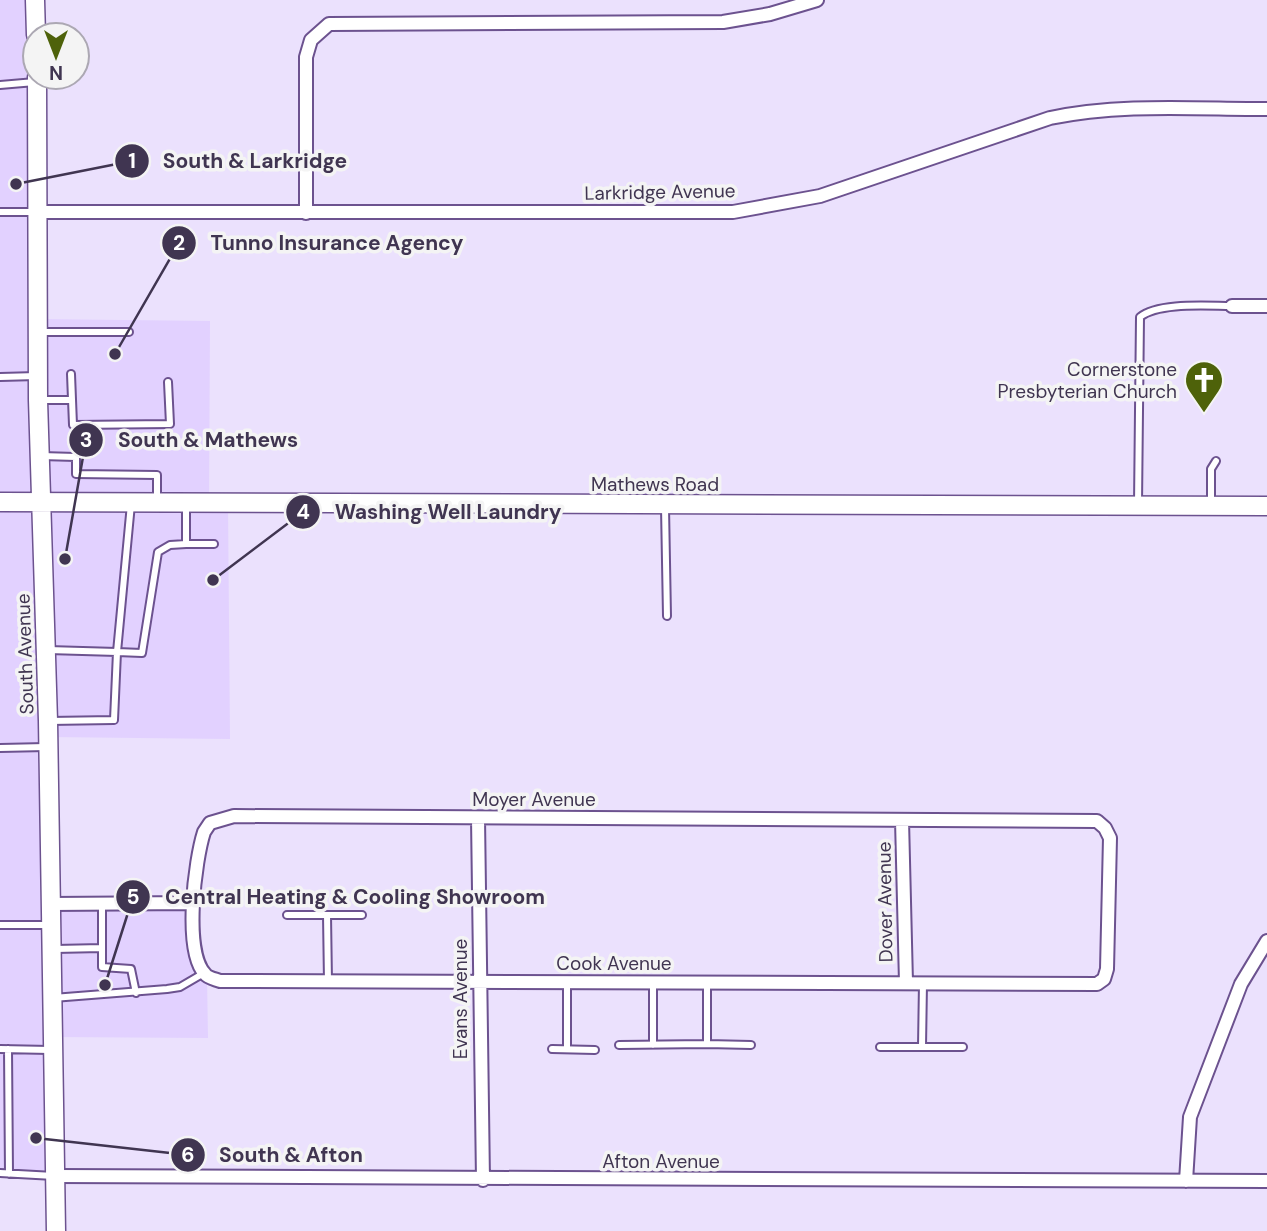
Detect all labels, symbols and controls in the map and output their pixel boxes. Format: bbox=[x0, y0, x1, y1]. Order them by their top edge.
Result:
north arrow bbox=[21, 21, 91, 91]
text: N bbox=[49, 60, 63, 85]
callout: South & Larkridge bbox=[114, 140, 362, 182]
text: 1 bbox=[128, 147, 136, 175]
text: South & Larkridge bbox=[163, 147, 347, 175]
street label: Larkridge Avenue bbox=[584, 178, 736, 206]
callout: Tunno Insurance Agency bbox=[161, 222, 478, 264]
text: 2 bbox=[173, 229, 185, 257]
text: Tunno Insurance Agency bbox=[210, 229, 464, 257]
place label: Cornerstone Presbyterian Church bbox=[998, 357, 1177, 404]
church icon: Cornerstone Presbyterian Church bbox=[1183, 359, 1225, 414]
callout: South & Mathews bbox=[68, 419, 312, 461]
text: 3 bbox=[80, 426, 92, 454]
text: South & Mathews bbox=[118, 426, 298, 454]
street label: Mathews Road bbox=[591, 472, 719, 497]
callout: Washing Well Laundry bbox=[286, 491, 575, 533]
text: 4 bbox=[296, 498, 310, 526]
text: Washing Well Laundry bbox=[335, 498, 562, 526]
street label: South Avenue bbox=[10, 593, 40, 715]
street label: Moyer Avenue bbox=[472, 787, 596, 812]
street label: Dover Avenue bbox=[871, 841, 899, 963]
callout: Central Heating & Cooling Showroom bbox=[116, 876, 559, 918]
text: 5 bbox=[126, 883, 140, 911]
text: Central Heating & Cooling Showroom bbox=[165, 883, 545, 911]
street label: Evans Avenue bbox=[448, 939, 473, 1059]
street label: Cook Avenue bbox=[556, 951, 672, 976]
callout: South & Afton bbox=[170, 1134, 377, 1176]
text: 6 bbox=[181, 1141, 195, 1169]
text: South & Afton bbox=[219, 1141, 363, 1169]
street label: Afton Avenue bbox=[602, 1149, 720, 1174]

